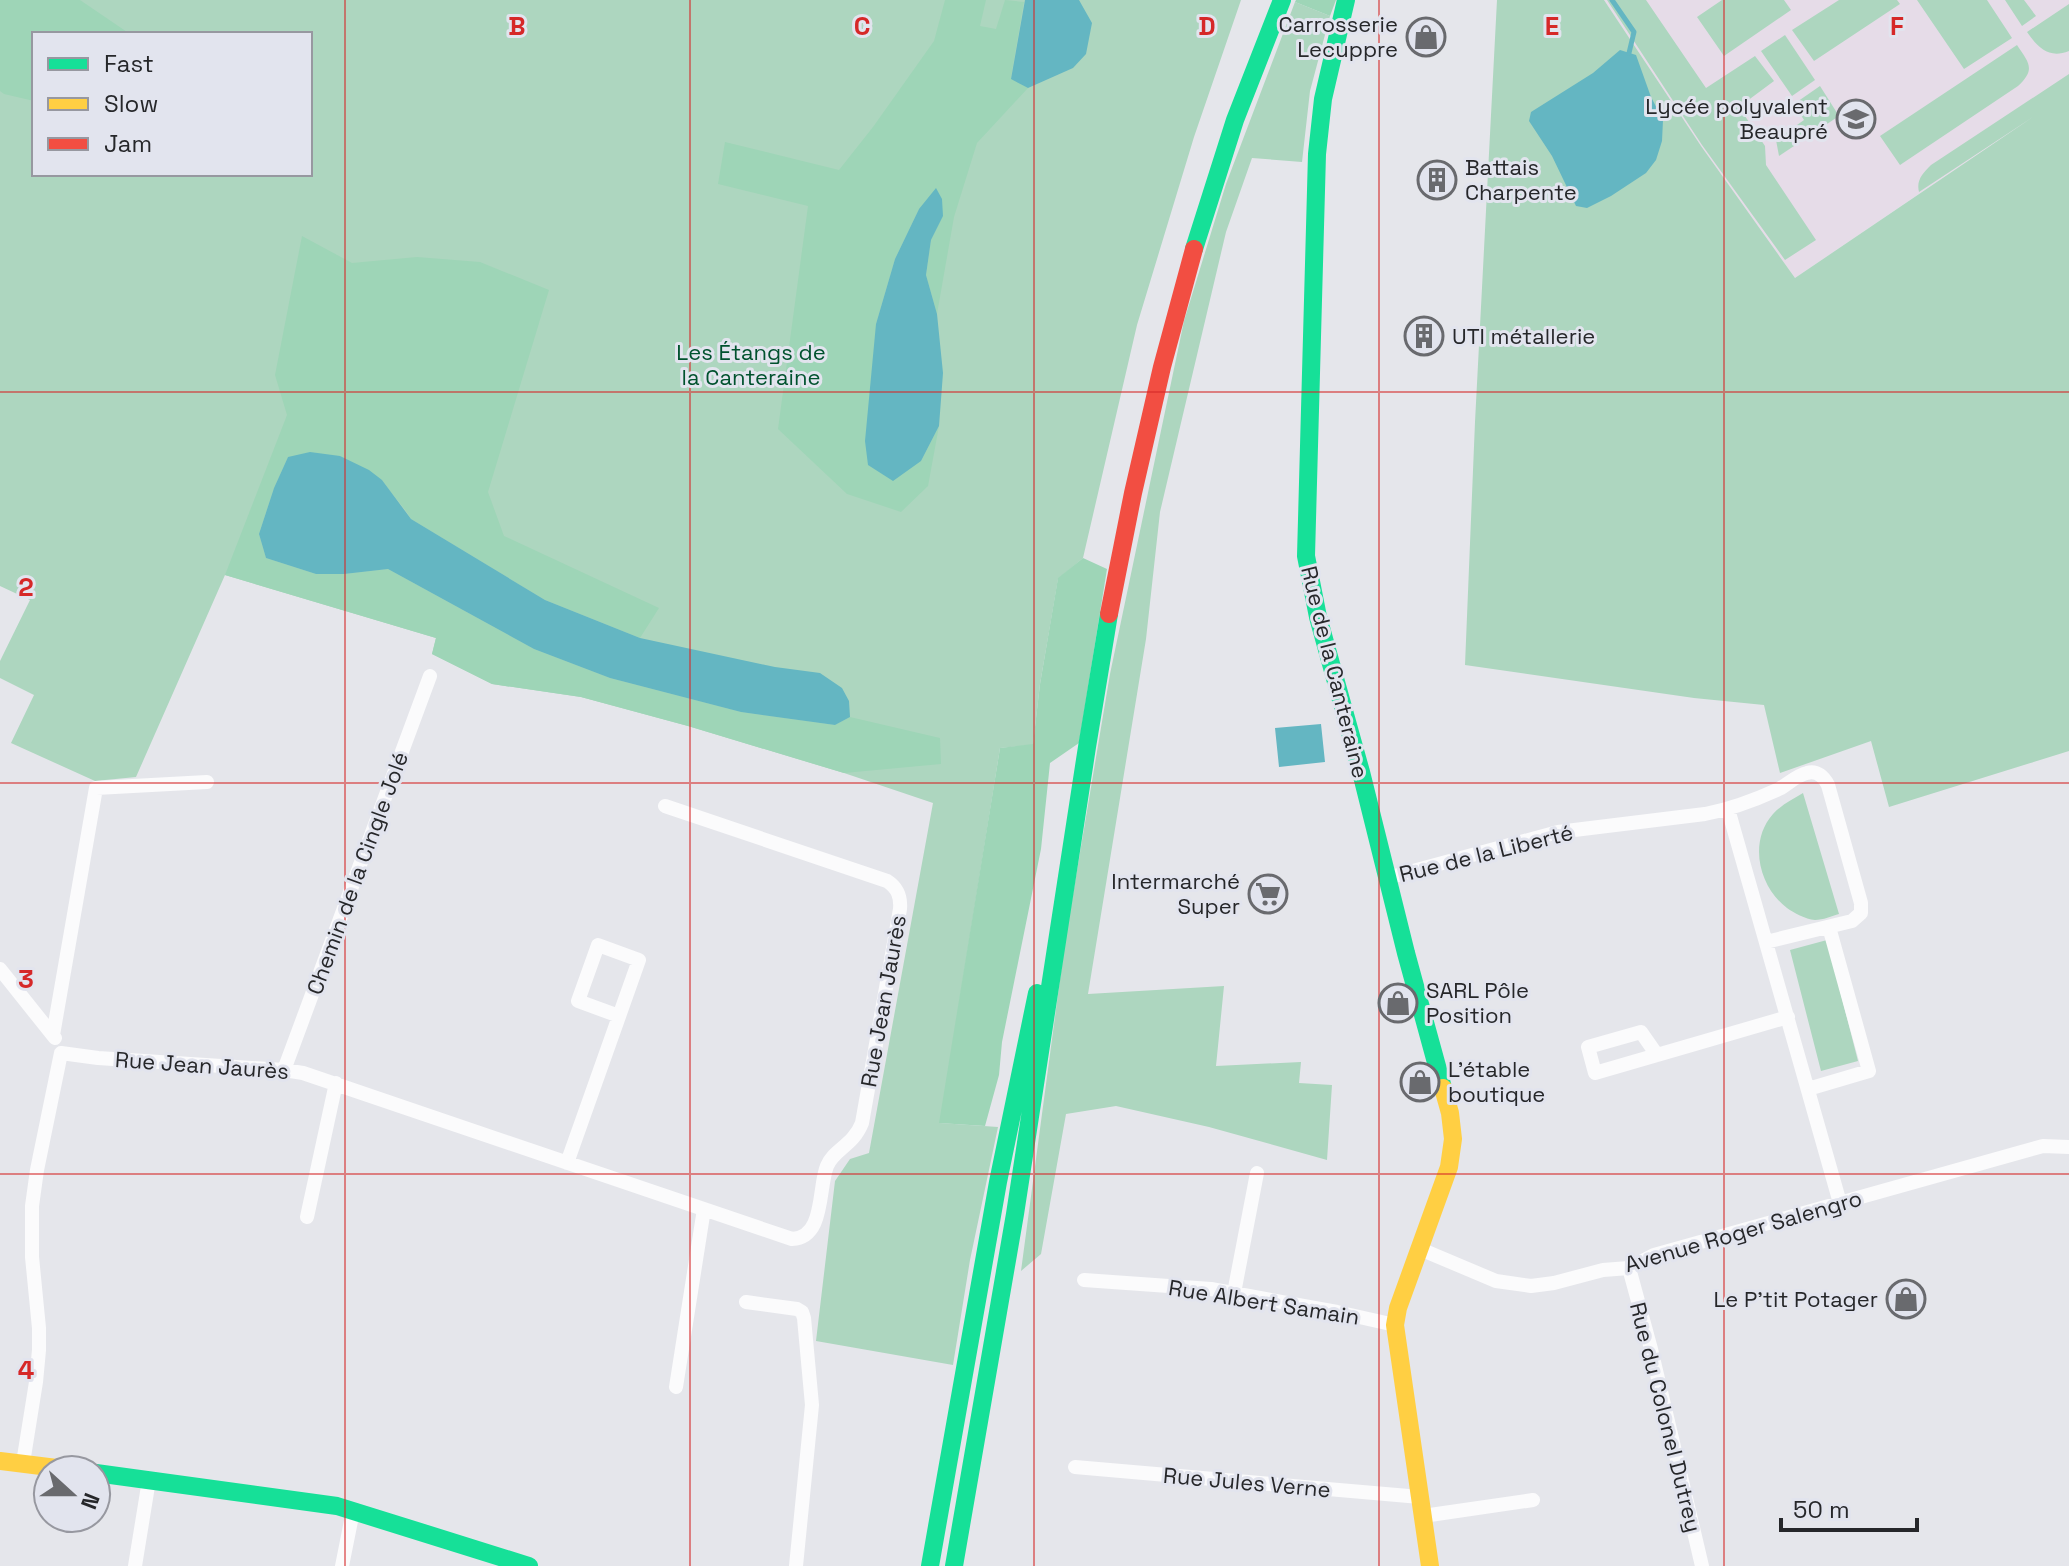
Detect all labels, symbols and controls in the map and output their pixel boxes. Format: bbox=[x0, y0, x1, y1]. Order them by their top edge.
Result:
text: B bbox=[508, 9, 526, 43]
text: C bbox=[854, 9, 870, 43]
text: D bbox=[1198, 9, 1216, 43]
text: E bbox=[1545, 9, 1559, 43]
text: F bbox=[1890, 9, 1904, 43]
place label: Carrosserie Lecuppre bbox=[1279, 10, 1398, 63]
shop icon: Carrosserie Lecuppre bbox=[1405, 16, 1447, 58]
legend bbox=[32, 32, 312, 176]
text: Fast bbox=[104, 48, 154, 79]
text: Slow bbox=[104, 88, 158, 119]
place label: Lycée polyvalent Beaupré bbox=[1645, 92, 1828, 145]
school or university icon: Lycée polyvalent Beaupré bbox=[1835, 98, 1877, 140]
text: Jam bbox=[104, 128, 152, 159]
place label: Battais Charpente bbox=[1465, 153, 1577, 206]
building icon: Battais Charpente bbox=[1416, 159, 1458, 201]
building icon: UTI métallerie bbox=[1403, 315, 1445, 357]
place label: UTI métallerie bbox=[1452, 322, 1595, 350]
park label: Les Étangs de la Canteraine bbox=[676, 338, 826, 391]
street label: Rue de la Canteraine bbox=[1295, 563, 1375, 781]
text: 2 bbox=[18, 570, 34, 604]
street label: Chemin de la Cingle Jolé bbox=[300, 748, 414, 998]
street label: Rue de la Liberté bbox=[1396, 818, 1576, 888]
place label: Intermarché Super bbox=[1111, 867, 1240, 920]
supermarket icon: Intermarché Super bbox=[1247, 873, 1289, 915]
street label: Rue Jean Jaurès bbox=[854, 913, 912, 1089]
text: 3 bbox=[18, 962, 34, 996]
place label: SARL Pôle Position bbox=[1426, 976, 1529, 1029]
shop icon: SARL Pôle Position bbox=[1377, 982, 1419, 1024]
street label: Rue Jean Jaurès bbox=[114, 1045, 290, 1085]
place label: L'étable boutique bbox=[1448, 1055, 1545, 1108]
shop icon: L'étable boutique bbox=[1399, 1061, 1441, 1103]
street label: Avenue Roger Salengro bbox=[1621, 1184, 1865, 1278]
street label: Rue Albert Samain bbox=[1167, 1273, 1361, 1331]
shop icon: Le P’tit Potager bbox=[1885, 1278, 1927, 1320]
place label: Le P’tit Potager bbox=[1713, 1285, 1878, 1313]
street label: Rue du Colonel Dutrey bbox=[1624, 1299, 1708, 1535]
text: 4 bbox=[18, 1353, 34, 1387]
north arrow bbox=[32, 1454, 112, 1534]
street label: Rue Jules Verne bbox=[1162, 1461, 1332, 1503]
scale bar bbox=[1781, 1482, 1917, 1532]
text: N bbox=[75, 1489, 106, 1513]
text: 50 m bbox=[1793, 1494, 1850, 1525]

